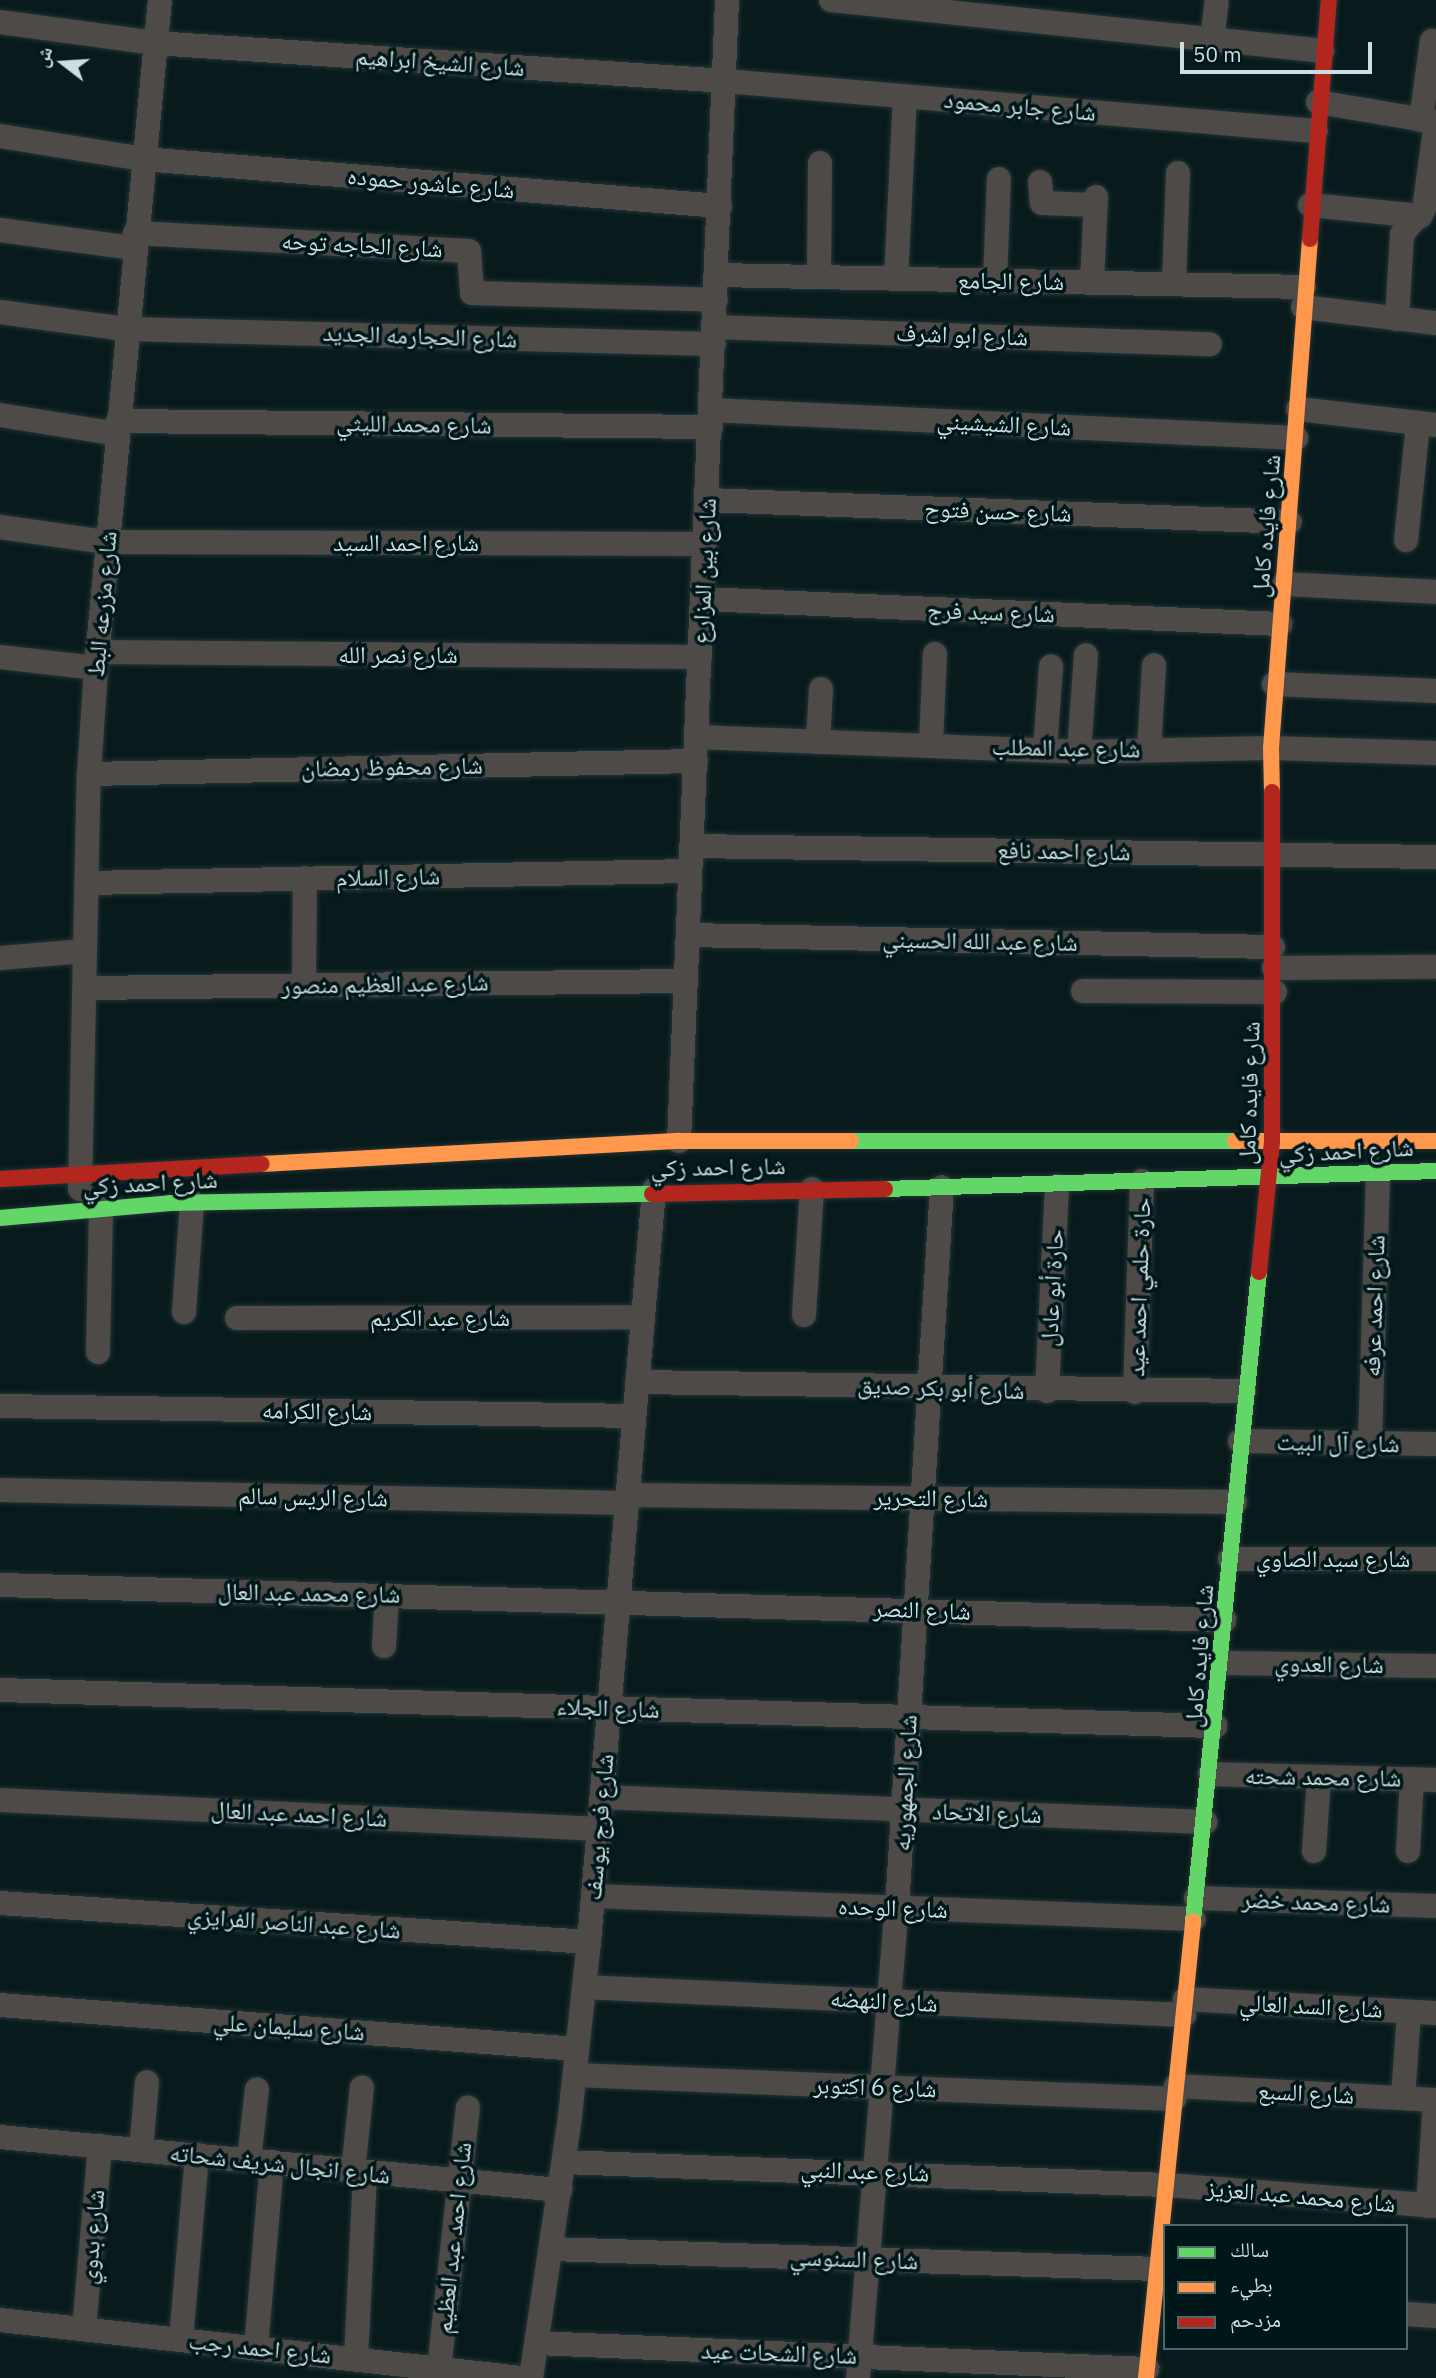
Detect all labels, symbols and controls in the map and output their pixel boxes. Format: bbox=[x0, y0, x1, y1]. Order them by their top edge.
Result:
north arrow bbox=[28, 28, 98, 98]
scale bar bbox=[1184, 28, 1376, 72]
text: 50 m bbox=[1193, 40, 1242, 68]
street label: شارع الشيخ ابراهيم bbox=[354, 42, 526, 82]
text: ش bbox=[28, 44, 57, 70]
street label: شارع جابر محمود bbox=[943, 85, 1097, 127]
street label: شارع عاشور حموده bbox=[346, 161, 516, 205]
street label: شارع الحاجه توحه bbox=[281, 226, 443, 264]
street label: شارع الجامع bbox=[957, 266, 1065, 296]
street label: شارع الحجارمه الجديد bbox=[322, 318, 518, 354]
street label: شارع ابو اشرف bbox=[896, 318, 1028, 352]
street label: شارع الشيشيني bbox=[936, 406, 1072, 442]
street label: شارع محمد الليثي bbox=[336, 408, 492, 440]
street label: شارع فايده كامل bbox=[1245, 453, 1287, 599]
street label: شارع حسن فتوح bbox=[924, 494, 1072, 528]
street label: شارع بين المزارع bbox=[686, 497, 722, 645]
street label: شارع احمد السيد bbox=[333, 529, 479, 557]
street label: شارع مزرعه البط bbox=[81, 530, 123, 678]
street label: شارع سيد فرج bbox=[927, 595, 1055, 629]
street label: شارع نصر الله bbox=[338, 641, 458, 669]
street label: شارع عبد المطلب bbox=[991, 732, 1141, 764]
street label: شارع محفوظ رمضان bbox=[301, 751, 483, 783]
street label: شارع احمد نافع bbox=[997, 835, 1131, 867]
street label: شارع السلام bbox=[336, 862, 440, 892]
street label: شارع عبد الله الحسيني bbox=[882, 925, 1078, 957]
street label: شارع عبد العظيم منصور bbox=[281, 968, 489, 1000]
street label: شارع فايده كامل bbox=[1232, 1021, 1266, 1165]
street label: شارع احمد زكي bbox=[1278, 1133, 1414, 1169]
street label: شارع احمد زكي bbox=[650, 1151, 786, 1183]
street label: شارع احمد زكي bbox=[82, 1165, 218, 1201]
street label: حارة حلمي احمد عيد bbox=[1121, 1197, 1157, 1377]
street label: حارة أبو عادل bbox=[1035, 1228, 1069, 1348]
street label: شارع احمد عرفه bbox=[1357, 1235, 1391, 1377]
street label: شارع عبد الكريم bbox=[370, 1304, 510, 1332]
street label: شارع أبو بكر صديق bbox=[857, 1371, 1025, 1405]
street label: شارع الكرامه bbox=[262, 1396, 372, 1426]
street label: شارع آل البيت bbox=[1276, 1428, 1400, 1458]
street label: شارع الريس سالم bbox=[238, 1481, 388, 1513]
street label: شارع التحرير bbox=[874, 1483, 988, 1513]
street label: شارع سيد الصاوي bbox=[1256, 1545, 1410, 1573]
street label: شارع محمد عبد العال bbox=[218, 1577, 400, 1609]
street label: شارع فايده كامل bbox=[1178, 1583, 1220, 1729]
street label: شارع النصر bbox=[873, 1594, 971, 1626]
street label: شارع العدوي bbox=[1274, 1649, 1384, 1679]
street label: شارع الجلاء bbox=[556, 1692, 660, 1724]
street label: شارع الجمهوريه bbox=[887, 1714, 923, 1852]
street label: شارع فرج يوسف bbox=[578, 1753, 620, 1901]
street label: شارع محمد شحته bbox=[1245, 1761, 1401, 1793]
street label: شارع احمد عبد العال bbox=[210, 1795, 388, 1833]
street label: شارع الاتحاد bbox=[932, 1797, 1042, 1829]
street label: شارع محمد خضر bbox=[1241, 1885, 1391, 1919]
street label: شارع الوحده bbox=[838, 1892, 948, 1924]
street label: شارع عبد الناصر الفرايزي bbox=[186, 1901, 402, 1945]
street label: شارع النهضه bbox=[829, 1984, 939, 2018]
street label: شارع السد العالي bbox=[1239, 1988, 1383, 2024]
street label: شارع سليمان علي bbox=[212, 2007, 366, 2047]
street label: شارع 6 اكتوبر bbox=[813, 2070, 937, 2104]
street label: شارع السبع bbox=[1257, 2076, 1355, 2110]
street label: شارع انجال شريف شحاته bbox=[168, 2138, 392, 2190]
street label: شارع احمد عبد العظيم bbox=[429, 2141, 477, 2335]
street label: شارع عبد النبي bbox=[800, 2154, 930, 2188]
street label: شارع محمد عبد العزيز bbox=[1205, 2173, 1397, 2219]
street label: شارع بدوي bbox=[74, 2188, 110, 2286]
legend bbox=[1163, 2224, 1408, 2350]
text: سالك bbox=[1230, 2235, 1269, 2263]
street label: شارع السنوسي bbox=[789, 2242, 919, 2276]
text: بطيء bbox=[1230, 2270, 1273, 2298]
text: مزدحم bbox=[1230, 2305, 1281, 2333]
street label: شارع احمد رجب bbox=[187, 2326, 333, 2370]
street label: شارع الشحات عيد bbox=[700, 2336, 858, 2370]

